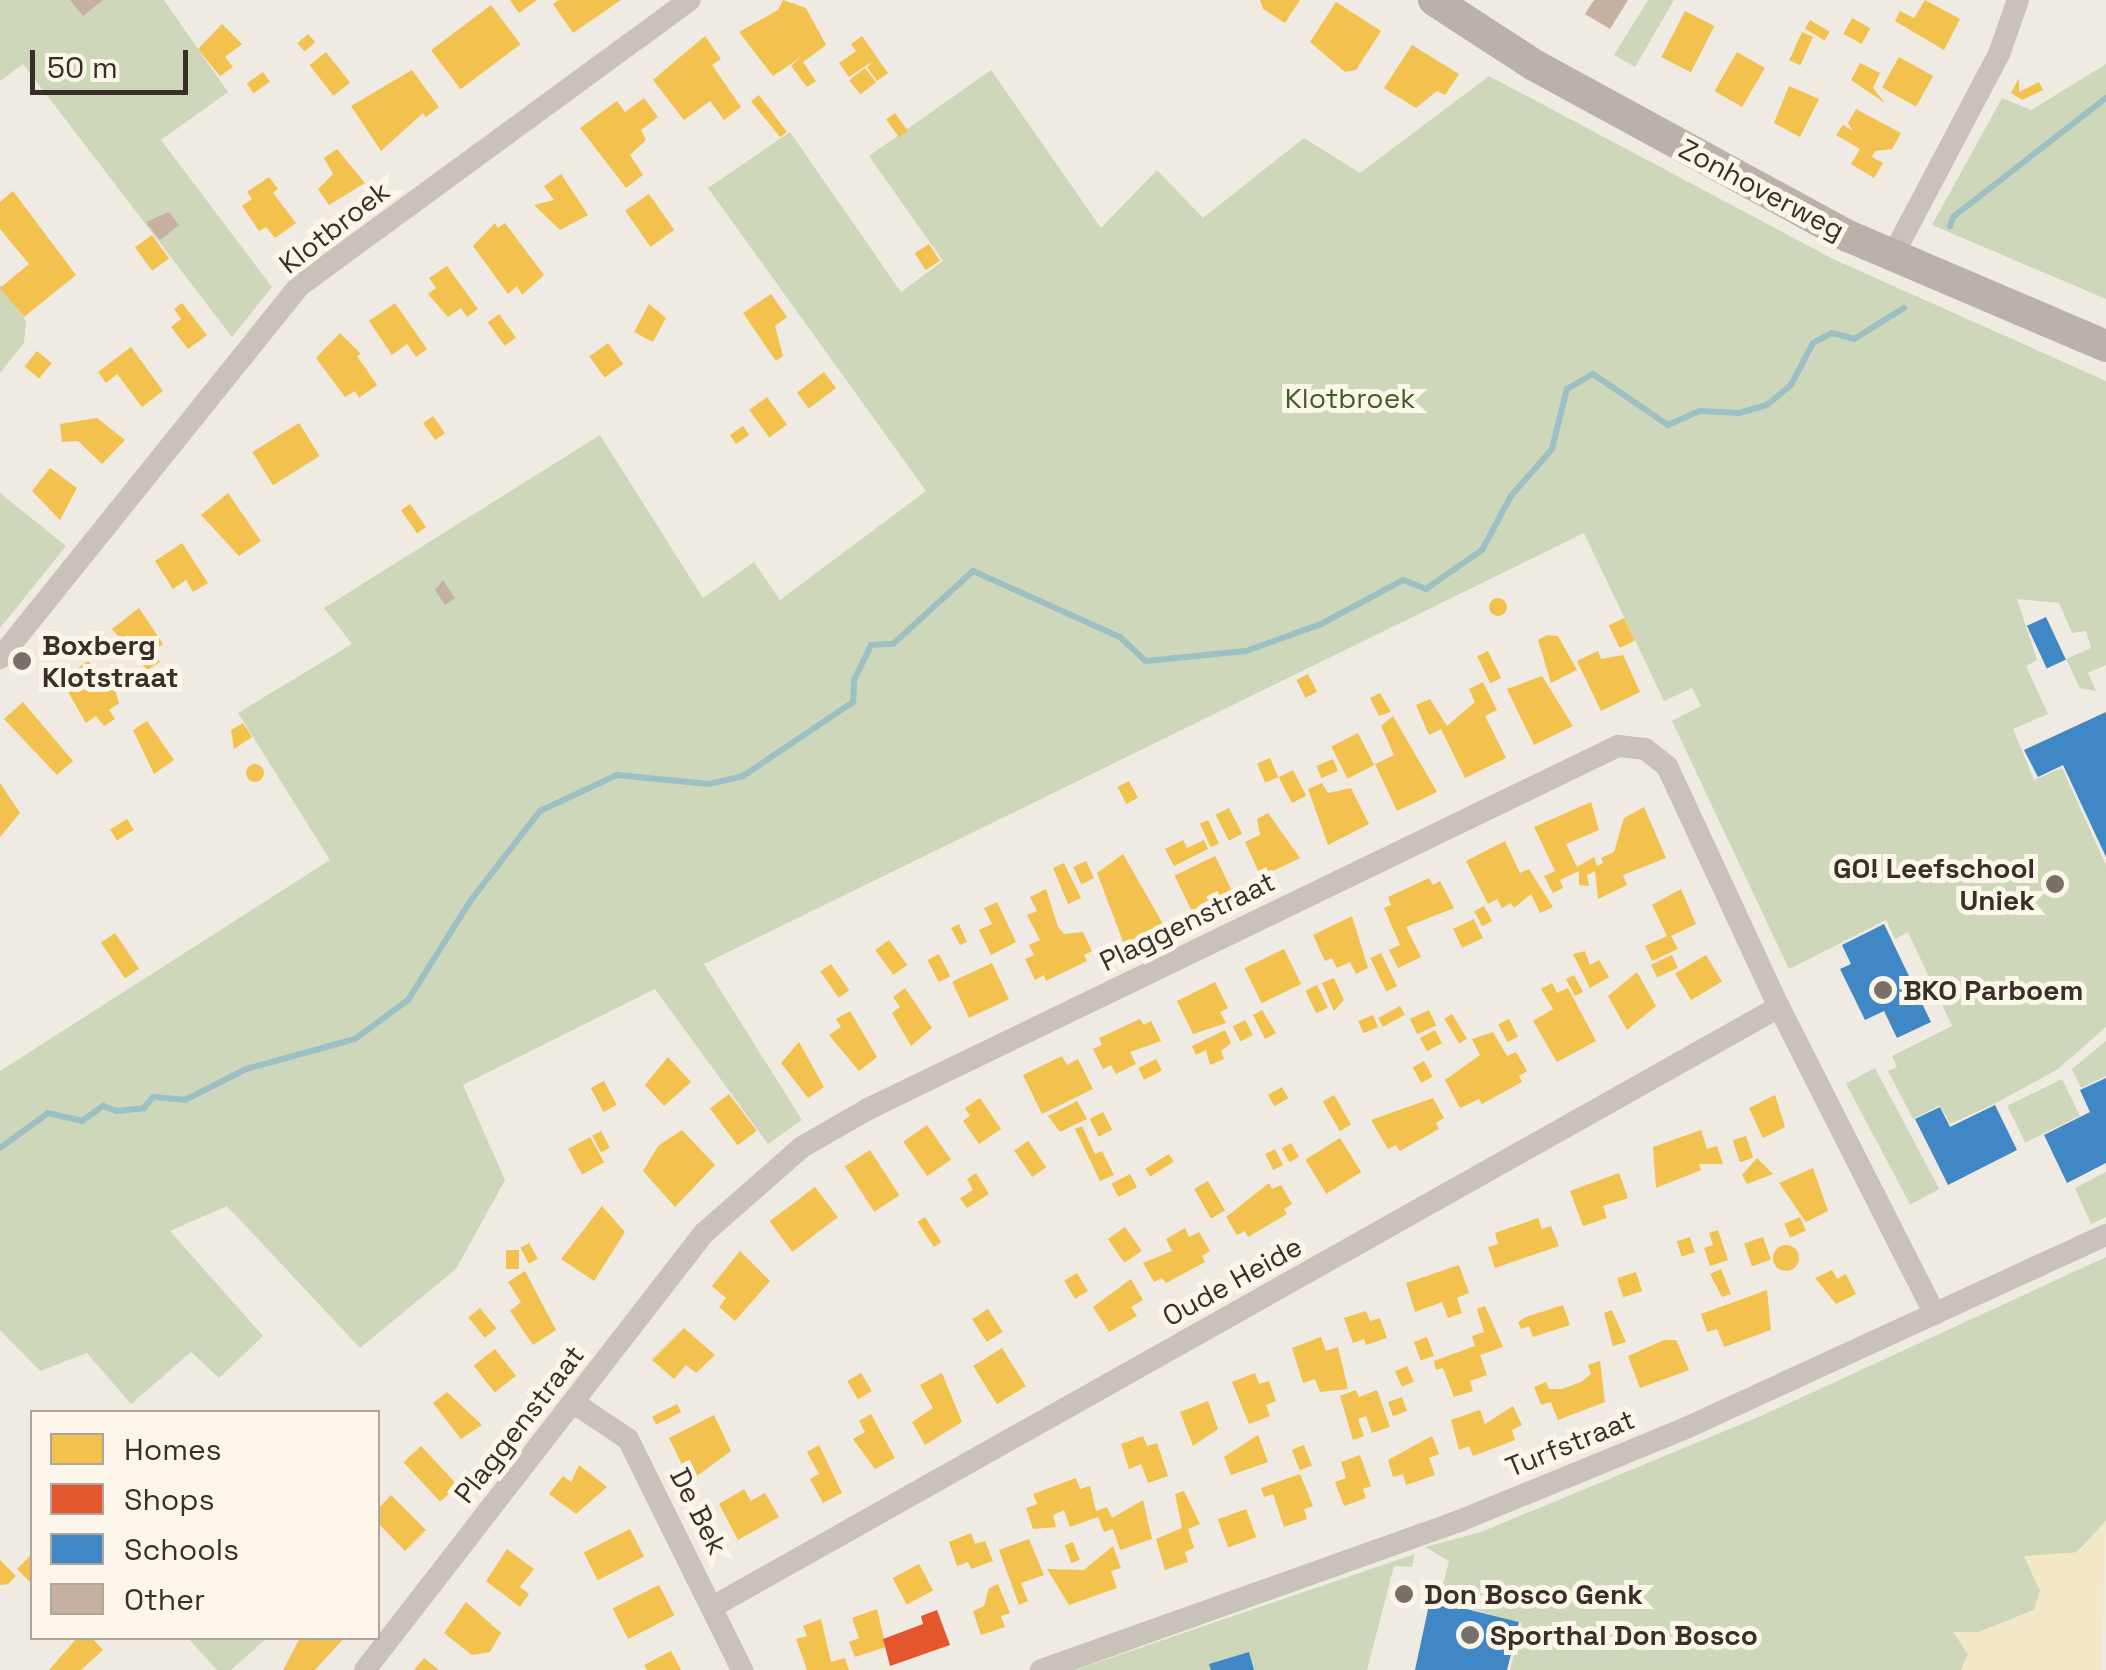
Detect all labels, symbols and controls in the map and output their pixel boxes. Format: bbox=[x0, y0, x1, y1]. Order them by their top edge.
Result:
scale bar bbox=[35, 30, 192, 92]
text: 50 m bbox=[47, 48, 118, 87]
street label: Zonhoverweg bbox=[1674, 131, 1850, 247]
street label: Klotbroek bbox=[272, 174, 396, 280]
park label: Klotbroek bbox=[1285, 381, 1415, 415]
place label: Boxberg Klotstraat bbox=[42, 628, 178, 694]
marker: Boxberg Klotstraat bbox=[11, 650, 33, 672]
place label: GO! Leefschool Uniek bbox=[1833, 851, 2035, 917]
street label: Plaggenstraat bbox=[1094, 864, 1280, 978]
marker: GO! Leefschool Uniek bbox=[2044, 873, 2066, 895]
place label: BKO Parboem bbox=[1903, 973, 2083, 1007]
marker: BKO Parboem bbox=[1872, 979, 1894, 1001]
street label: Oude Heide bbox=[1156, 1229, 1308, 1333]
street label: Plaggenstraat bbox=[447, 1339, 591, 1509]
street label: Turfstraat bbox=[1501, 1402, 1639, 1484]
legend bbox=[30, 1410, 380, 1640]
text: Homes bbox=[124, 1430, 222, 1469]
street label: De Bek bbox=[663, 1462, 735, 1560]
text: Shops bbox=[124, 1480, 214, 1519]
text: Schools bbox=[124, 1530, 239, 1569]
place label: Don Bosco Genk bbox=[1424, 1577, 1643, 1611]
text: Other bbox=[124, 1580, 205, 1619]
marker: Don Bosco Genk bbox=[1393, 1583, 1415, 1605]
place label: Sporthal Don Bosco bbox=[1490, 1618, 1758, 1652]
marker: Sporthal Don Bosco bbox=[1459, 1624, 1481, 1646]

